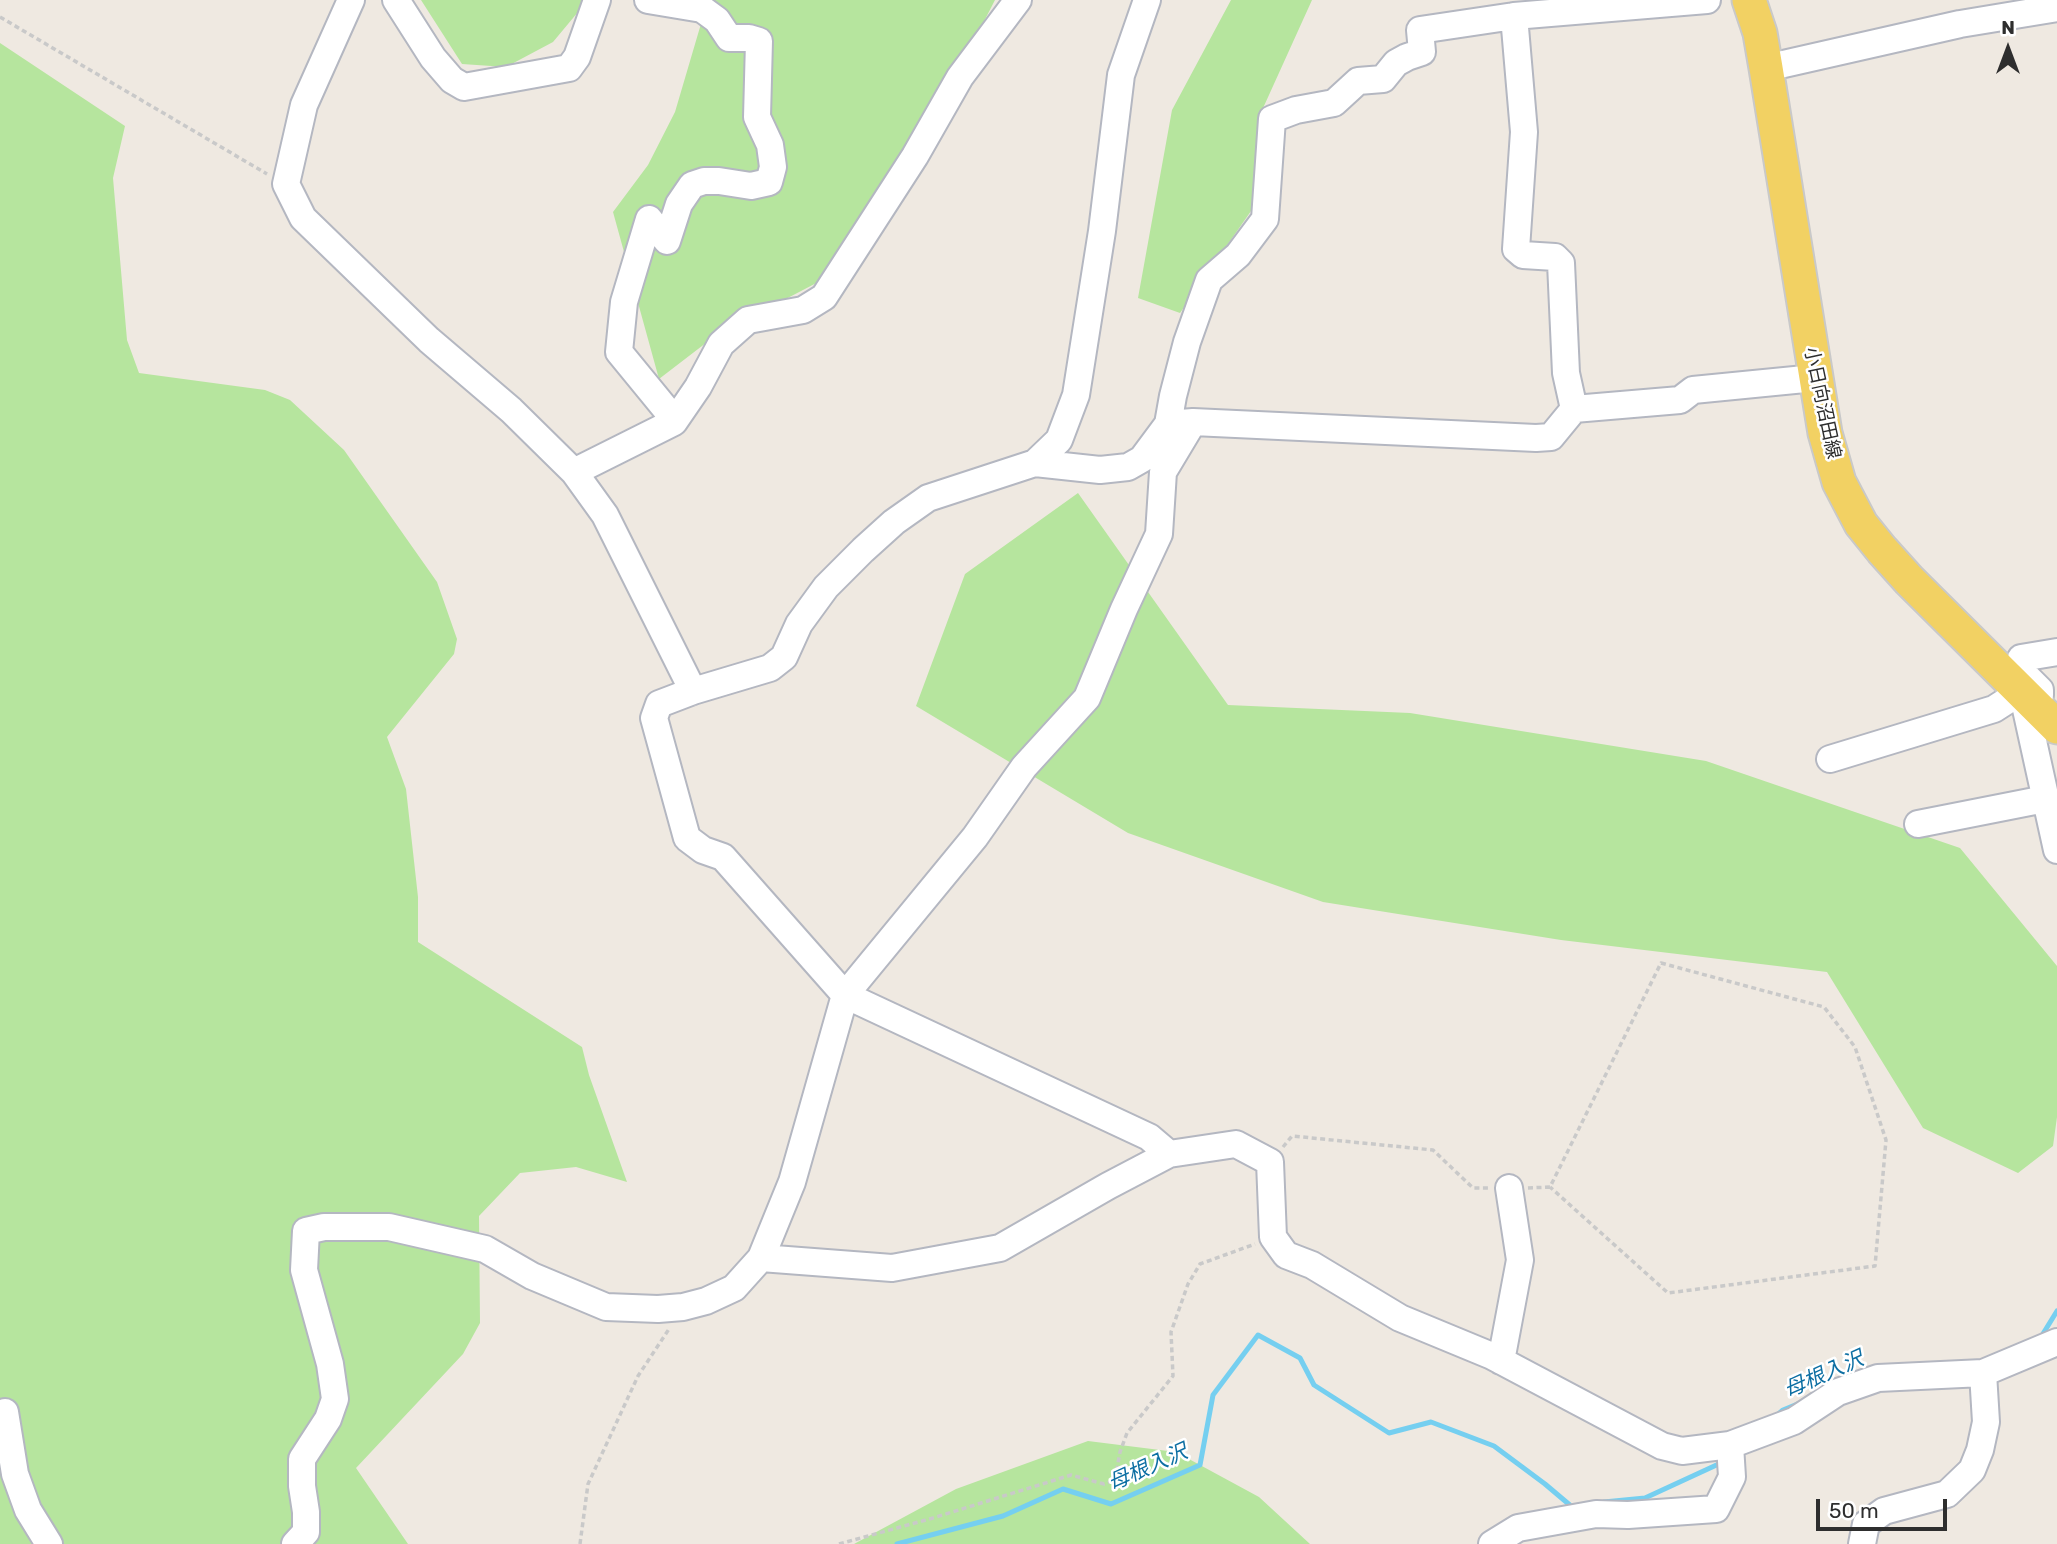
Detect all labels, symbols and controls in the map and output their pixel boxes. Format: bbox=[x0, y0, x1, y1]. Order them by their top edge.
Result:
north arrow bbox=[1973, 14, 2043, 84]
text: N bbox=[2001, 16, 2015, 39]
street label: 小日向沼田線 bbox=[1799, 345, 1845, 461]
water label: 母根入沢 bbox=[1781, 1346, 1867, 1404]
water label: 母根入沢 bbox=[1105, 1439, 1191, 1497]
scale bar bbox=[1819, 1484, 1950, 1528]
text: 50 m bbox=[1829, 1498, 1879, 1523]

